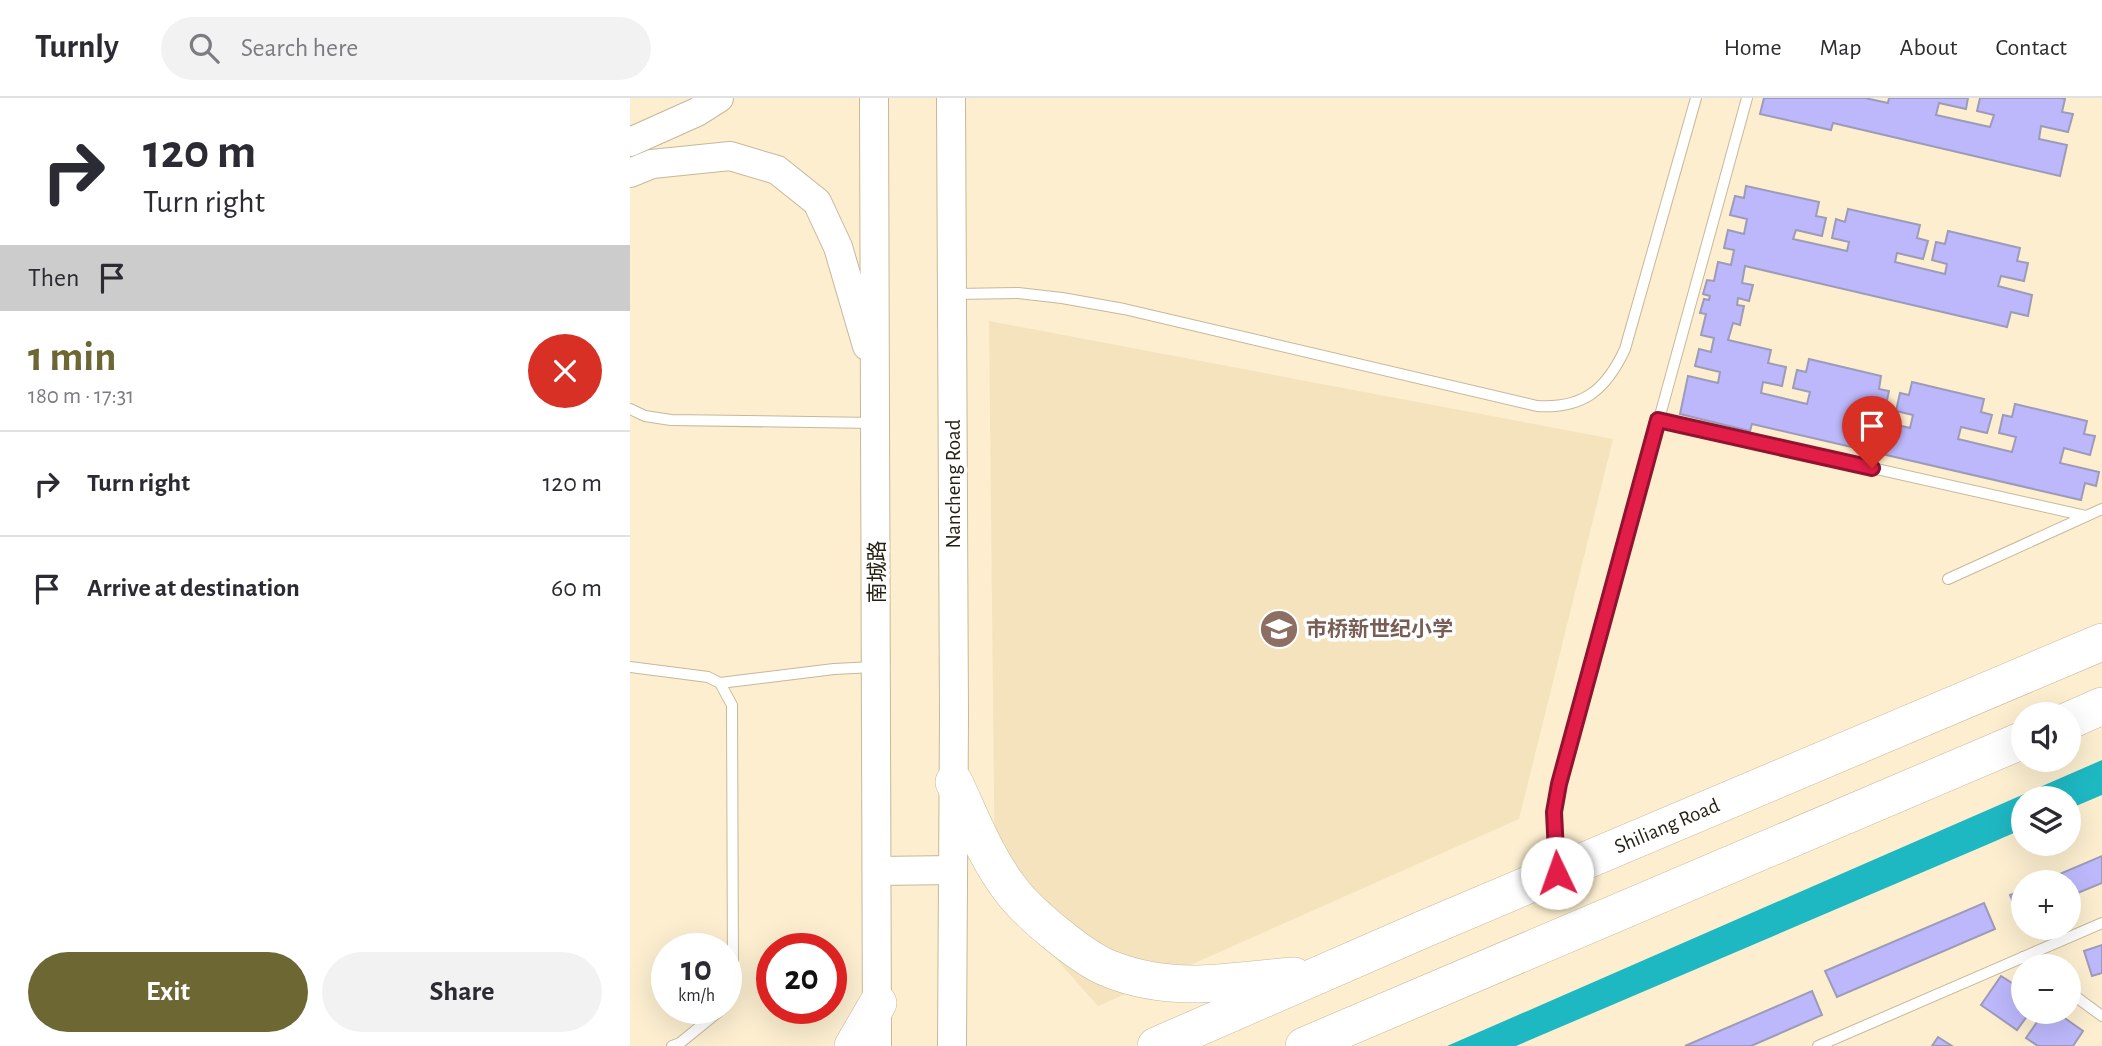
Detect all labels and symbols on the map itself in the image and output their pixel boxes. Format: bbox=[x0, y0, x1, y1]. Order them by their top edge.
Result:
pin bbox=[1842, 396, 1902, 468]
street label: Nancheng Road bbox=[943, 419, 964, 549]
street label: 南城路 bbox=[866, 541, 888, 604]
school or university icon: 市桥新世纪小学 bbox=[1258, 608, 1300, 650]
place label: 市桥新世纪小学 bbox=[1306, 617, 1453, 640]
street label: Shiliang Road bbox=[1611, 794, 1723, 858]
position arrow bbox=[1520, 836, 1594, 910]
speed limit sign: 20 bbox=[756, 933, 847, 1024]

